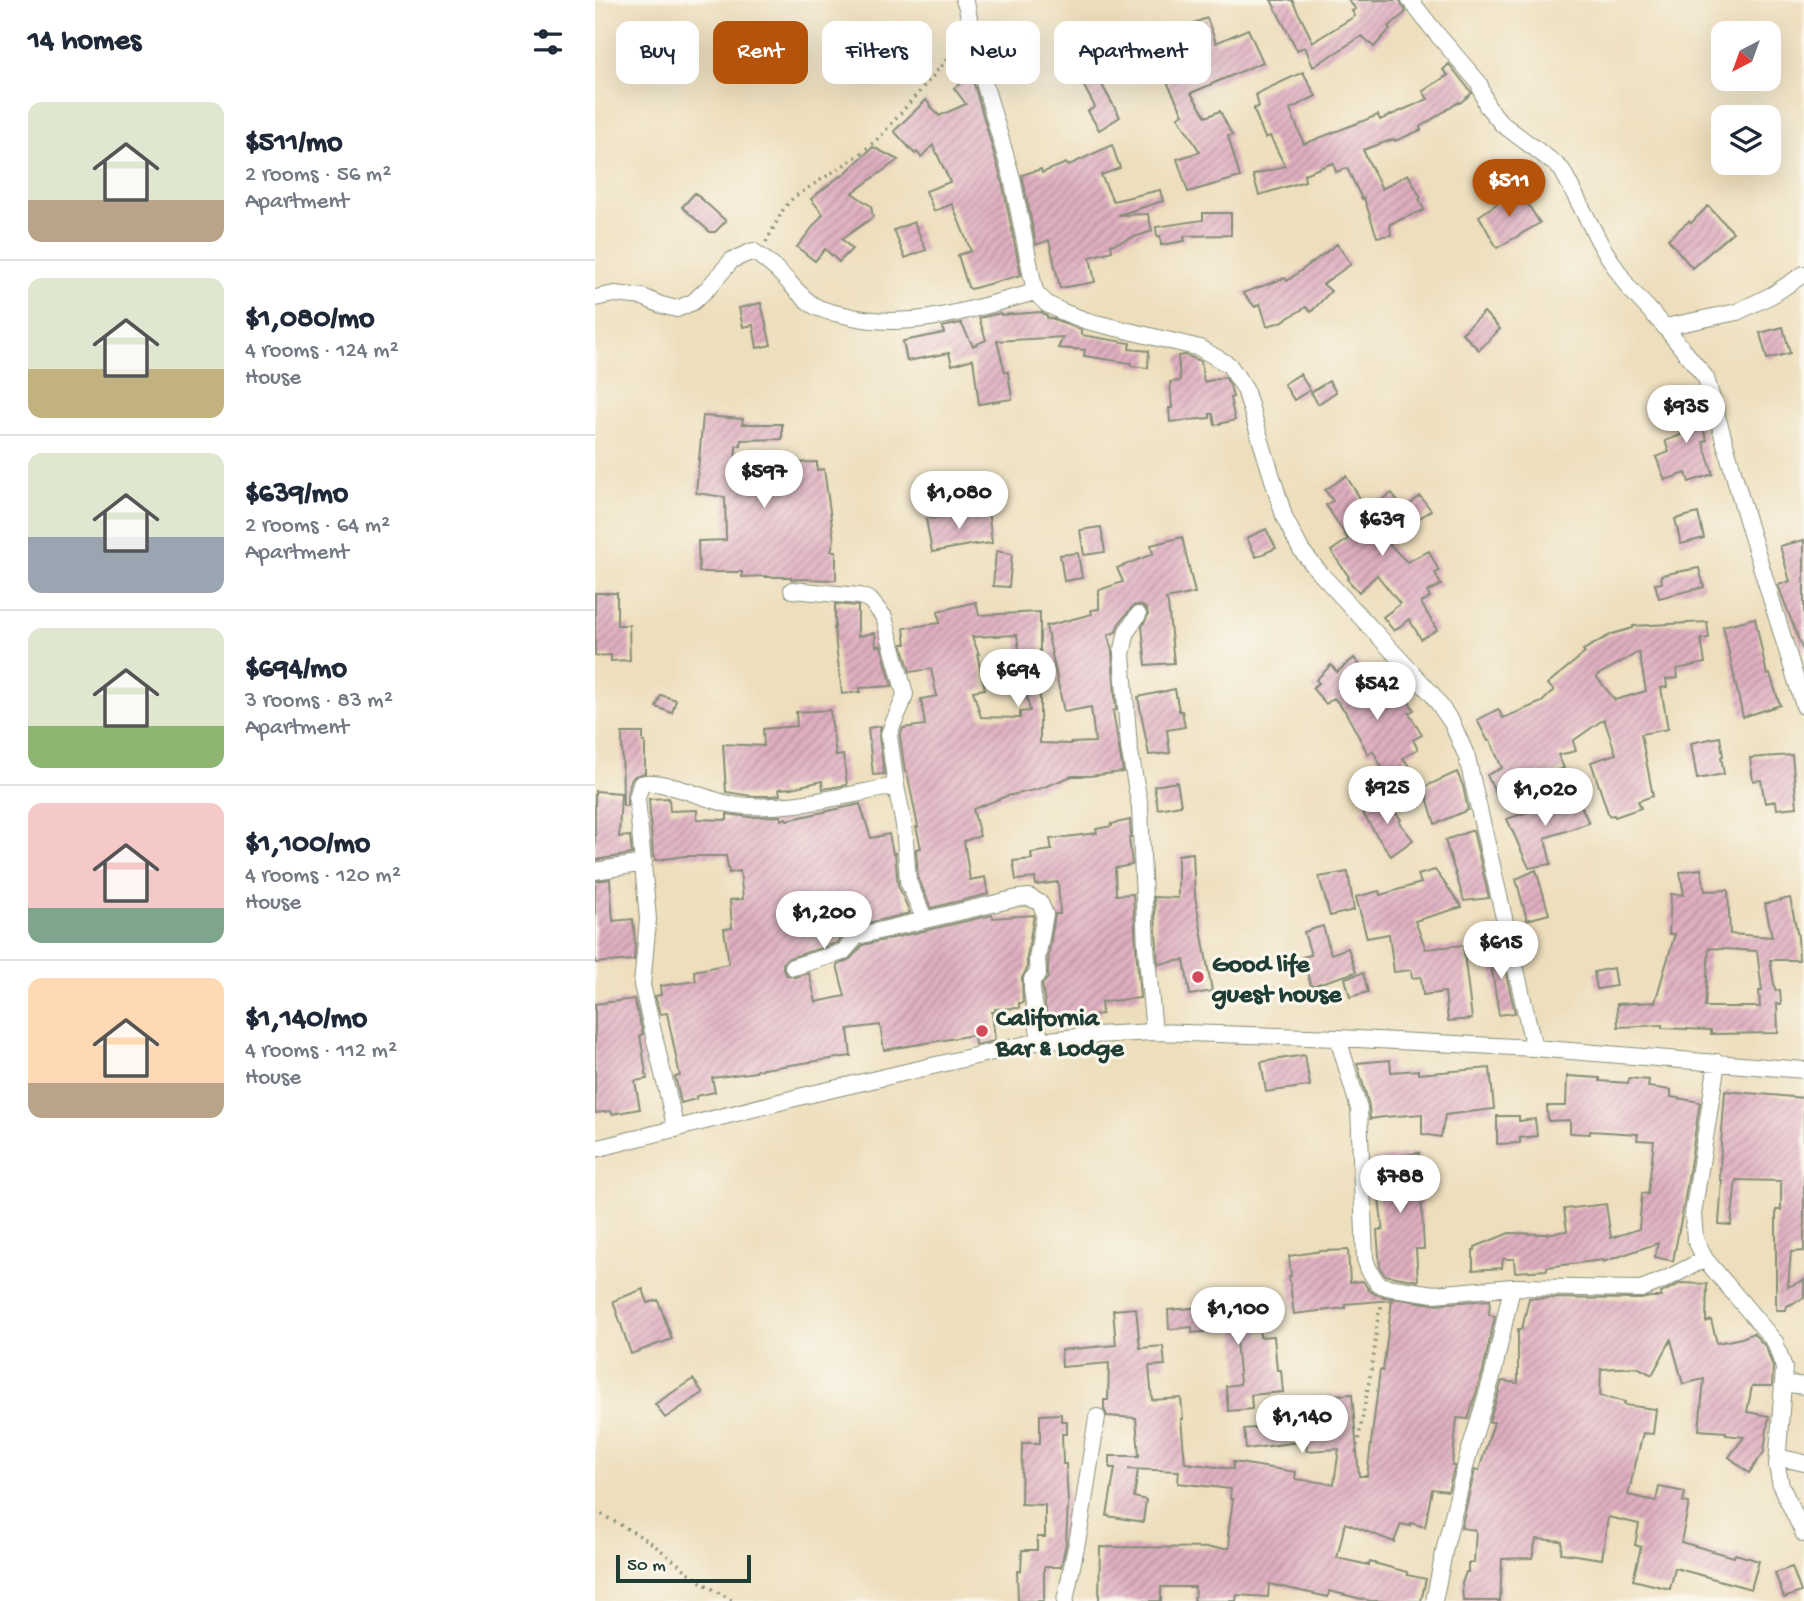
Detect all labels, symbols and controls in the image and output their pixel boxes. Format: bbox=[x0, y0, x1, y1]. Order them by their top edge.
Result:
chip: Buy bbox=[616, 21, 699, 84]
chip: Rent bbox=[713, 21, 808, 84]
chip: Filters bbox=[822, 21, 932, 84]
chip: New bbox=[946, 21, 1040, 84]
chip: Apartment bbox=[1054, 21, 1211, 84]
north arrow bbox=[1711, 21, 1781, 91]
map controls bbox=[1711, 21, 1781, 175]
icon: filters bbox=[529, 23, 567, 61]
text: 14 homes bbox=[28, 25, 141, 60]
button: layers bbox=[1711, 105, 1781, 175]
text: $511/mo bbox=[245, 127, 343, 162]
icon: home bbox=[84, 130, 168, 214]
pin: $511 bbox=[1468, 160, 1550, 219]
text: 2 rooms · 56 m² bbox=[245, 162, 391, 189]
text: $511 bbox=[1488, 168, 1530, 195]
text: Apartment bbox=[245, 189, 349, 216]
text: $1,080/mo bbox=[245, 303, 375, 338]
icon: home bbox=[84, 306, 168, 390]
text: 4 rooms · 124 m² bbox=[245, 338, 399, 365]
text: House bbox=[245, 365, 301, 392]
pin: $935 bbox=[1645, 386, 1727, 445]
text: $935 bbox=[1663, 394, 1709, 421]
pin: $597 bbox=[723, 450, 805, 510]
text: $597 bbox=[741, 459, 787, 486]
pin: $1,080 bbox=[902, 472, 1016, 531]
text: $639/mo bbox=[245, 478, 348, 513]
text: $1,080 bbox=[926, 480, 992, 507]
icon: home bbox=[84, 481, 168, 565]
pin: $639 bbox=[1341, 498, 1423, 558]
text: $639 bbox=[1359, 507, 1405, 534]
text: 2 rooms · 64 m² bbox=[245, 513, 390, 540]
text: Apartment bbox=[245, 540, 349, 567]
pin: $694 bbox=[977, 650, 1059, 709]
text: $694/mo bbox=[245, 653, 347, 688]
icon: home bbox=[84, 656, 168, 740]
text: $694 bbox=[996, 658, 1040, 685]
pin: $542 bbox=[1336, 662, 1418, 722]
text: $542 bbox=[1355, 671, 1399, 698]
text: 3 rooms · 83 m² bbox=[245, 688, 393, 715]
text: Apartment bbox=[245, 715, 349, 742]
pin: $925 bbox=[1346, 766, 1428, 826]
pin: $1,020 bbox=[1488, 768, 1602, 828]
text: $925 bbox=[1364, 775, 1410, 802]
text: $1,020 bbox=[1513, 777, 1577, 804]
text: $1,100/mo bbox=[245, 828, 370, 863]
icon: home bbox=[84, 831, 168, 915]
text: 4 rooms · 120 m² bbox=[245, 863, 401, 890]
text: House bbox=[245, 890, 301, 917]
pin: $1,200 bbox=[767, 892, 881, 951]
text: $1,200 bbox=[792, 900, 856, 927]
pin: $615 bbox=[1460, 922, 1542, 981]
text: $615 bbox=[1479, 930, 1523, 957]
place label: Good life guest house bbox=[1211, 951, 1343, 1012]
marker: Good life guest house bbox=[1190, 969, 1206, 985]
text: $1,140/mo bbox=[245, 1003, 367, 1038]
place label: California Bar & Lodge bbox=[995, 1005, 1125, 1066]
icon: home bbox=[84, 1006, 168, 1090]
marker: California Bar & Lodge bbox=[974, 1023, 990, 1039]
text: 4 rooms · 112 m² bbox=[245, 1038, 397, 1065]
text: House bbox=[245, 1065, 301, 1092]
pin: $788 bbox=[1359, 1156, 1441, 1215]
text: $788 bbox=[1376, 1164, 1424, 1191]
pin: $1,100 bbox=[1181, 1288, 1295, 1347]
text: $1,100 bbox=[1207, 1296, 1269, 1323]
pin: $1,140 bbox=[1245, 1396, 1359, 1455]
text: $1,140 bbox=[1272, 1404, 1332, 1431]
scale bar bbox=[616, 1552, 751, 1584]
text: 50 m bbox=[627, 1555, 666, 1578]

